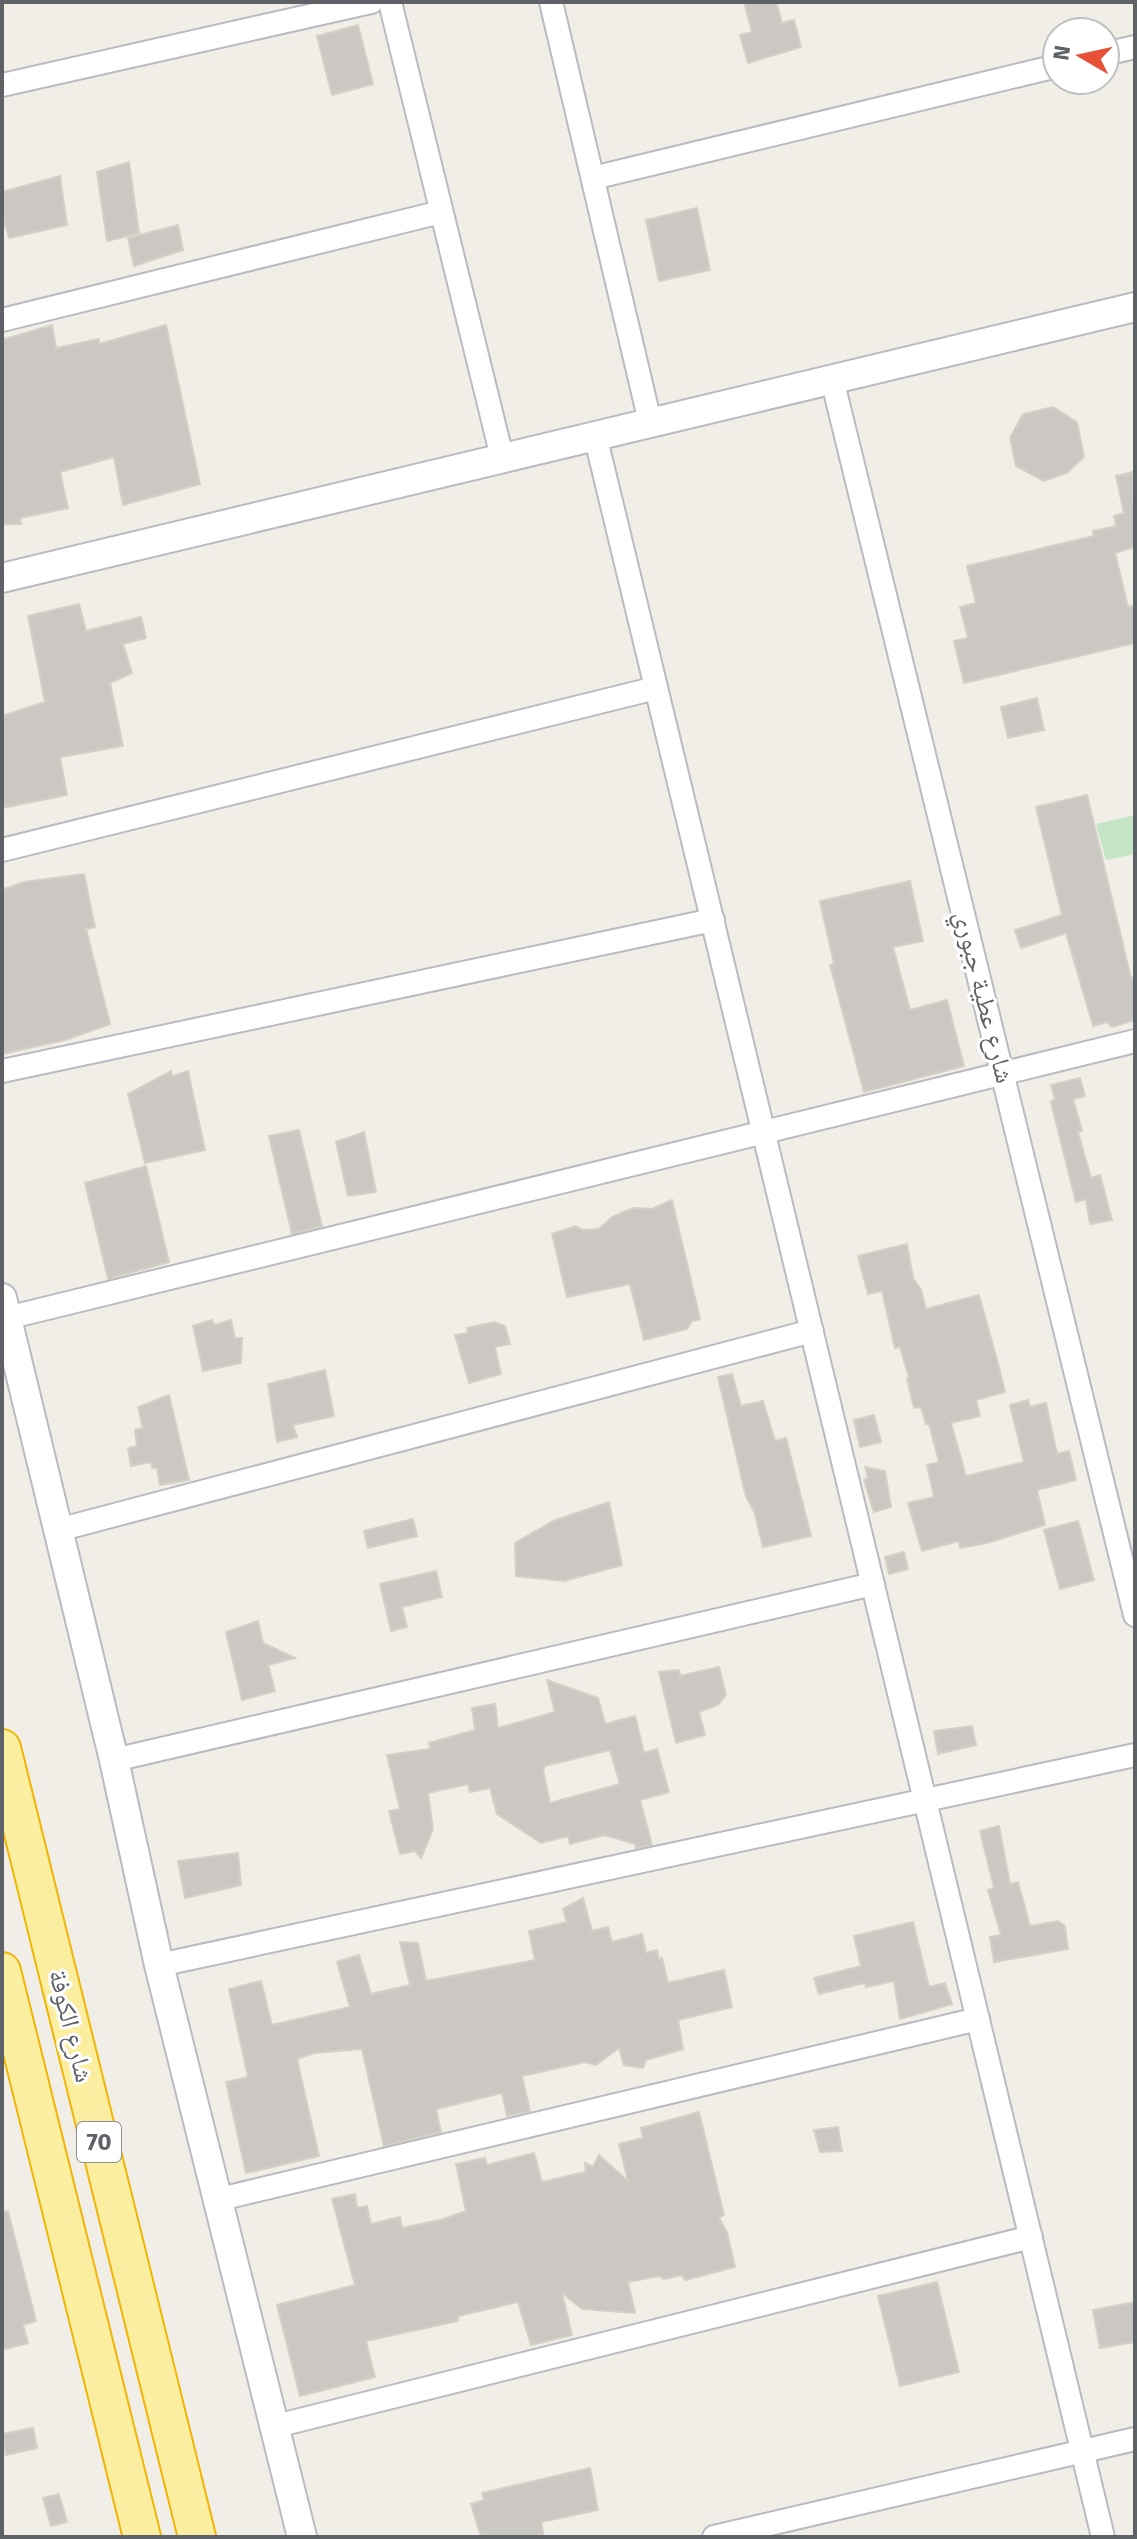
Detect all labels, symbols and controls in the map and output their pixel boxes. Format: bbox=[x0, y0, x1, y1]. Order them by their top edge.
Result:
north arrow bbox=[1041, 16, 1121, 96]
text: N bbox=[1047, 44, 1076, 62]
street label: شارع عطية جبوري bbox=[943, 908, 1020, 1087]
street label: شارع الكوفة bbox=[42, 1967, 100, 2085]
road number: 70 bbox=[77, 2122, 121, 2162]

